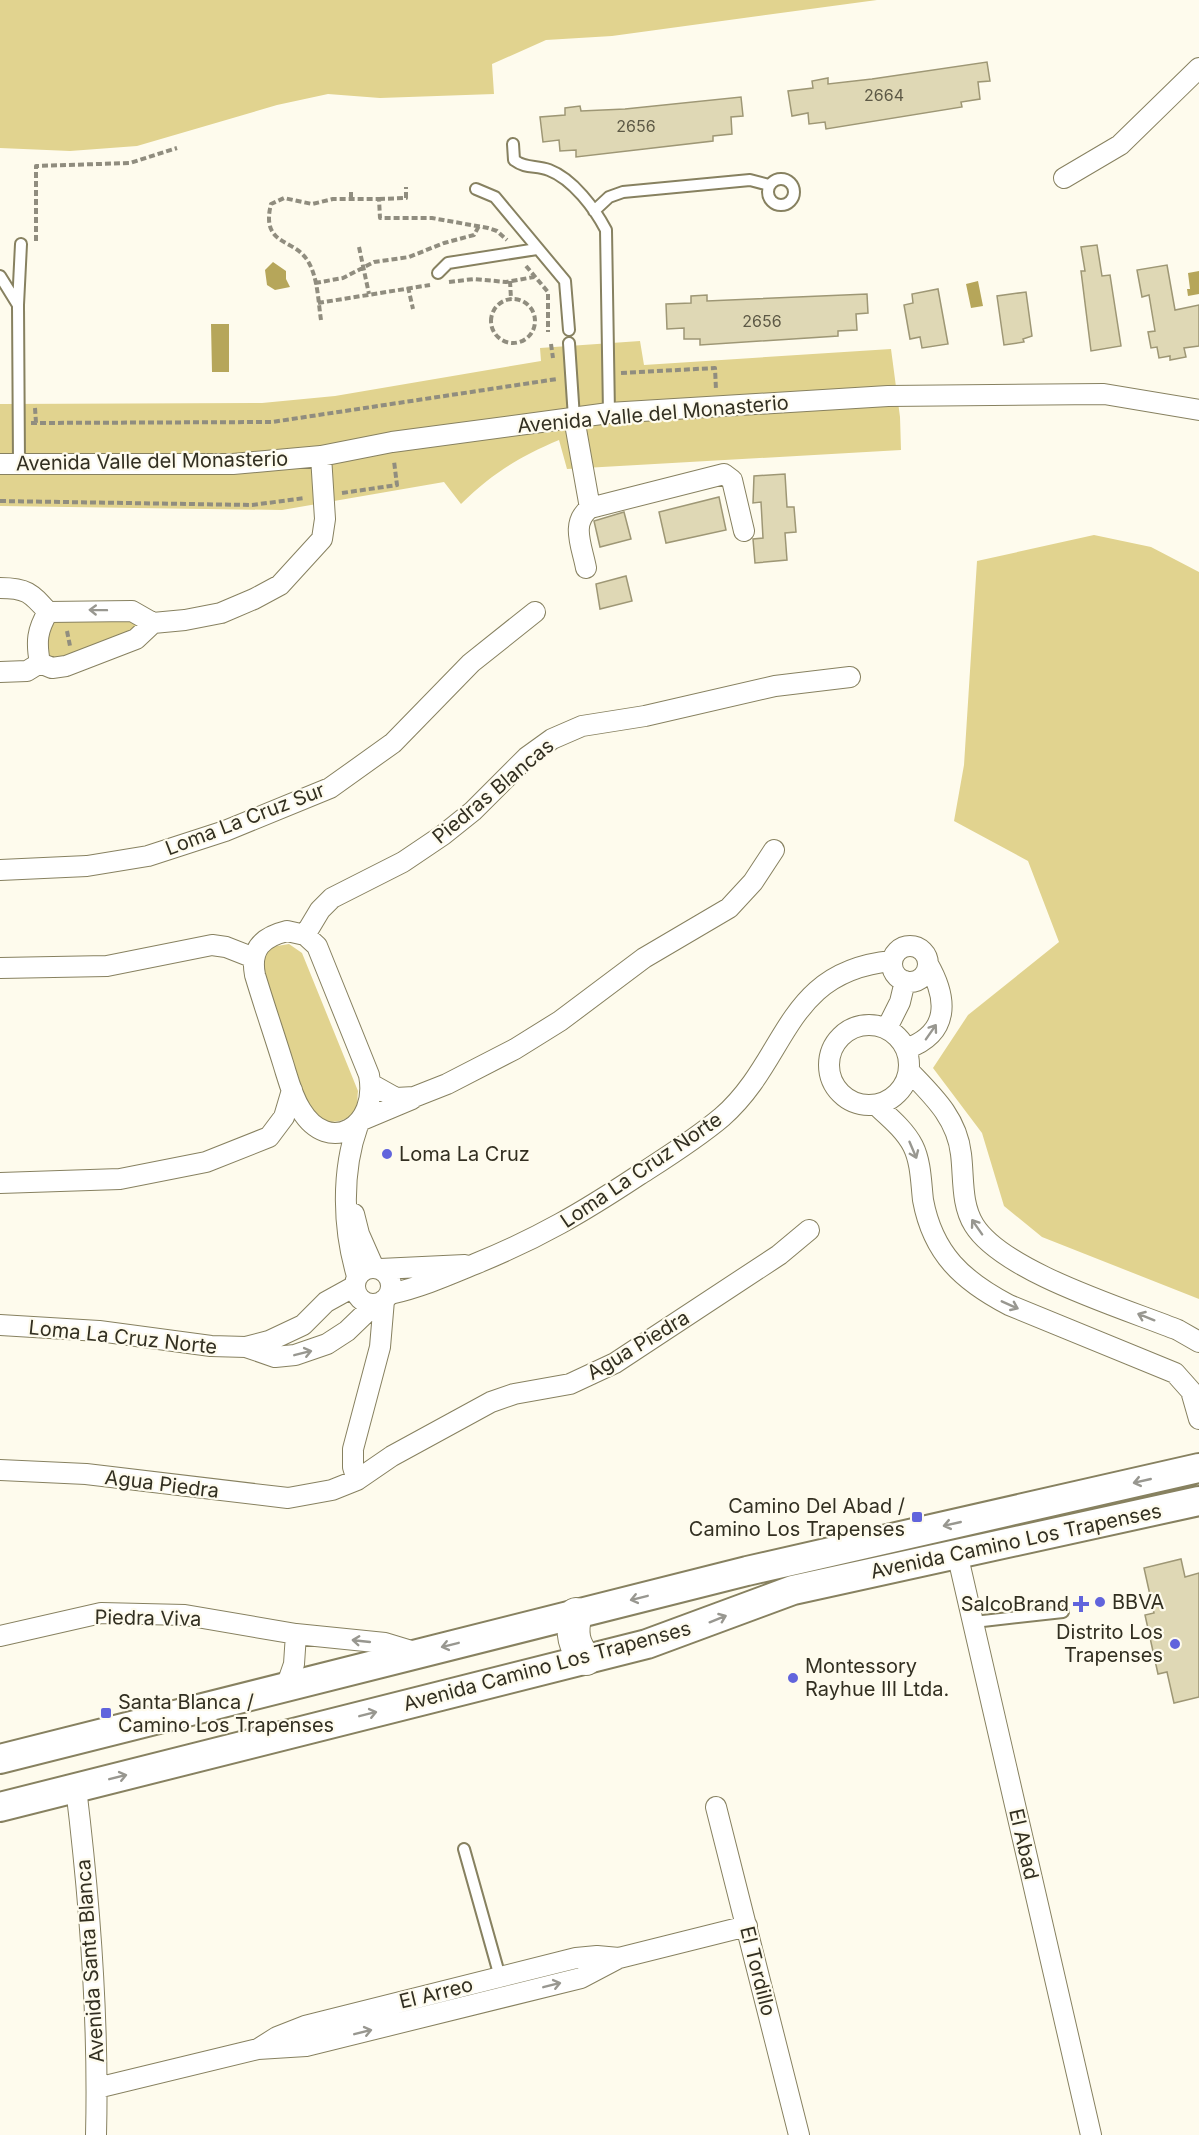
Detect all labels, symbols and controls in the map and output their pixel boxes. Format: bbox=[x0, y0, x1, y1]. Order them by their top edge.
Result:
house number: 2664 bbox=[864, 85, 904, 105]
house number: 2656 bbox=[616, 116, 656, 136]
house number: 2656 bbox=[742, 311, 782, 331]
street label: Avenida Valle del Monasterio bbox=[516, 390, 790, 438]
street label: Avenida Valle del Monasterio bbox=[16, 447, 288, 475]
one-way arrow bbox=[89, 605, 109, 616]
street label: Piedras Blancas bbox=[428, 733, 558, 849]
street label: Loma La Cruz Sur bbox=[162, 777, 328, 860]
one-way arrow bbox=[924, 1024, 937, 1040]
street label: Loma La Cruz Norte bbox=[556, 1107, 726, 1233]
one-way arrow bbox=[908, 1140, 919, 1158]
place label: Loma La Cruz bbox=[399, 1142, 530, 1166]
marker: Loma La Cruz bbox=[380, 1147, 394, 1161]
one-way arrow bbox=[971, 1219, 983, 1235]
one-way arrow bbox=[1001, 1300, 1019, 1312]
street label: Agua Piedra bbox=[583, 1305, 693, 1385]
one-way arrow bbox=[1137, 1311, 1156, 1322]
street label: Loma La Cruz Norte bbox=[28, 1315, 218, 1359]
one-way arrow bbox=[293, 1346, 312, 1358]
street label: Agua Piedra bbox=[103, 1465, 221, 1503]
one-way arrow bbox=[1133, 1476, 1152, 1487]
place label: Camino Del Abad / Camino Los Trapenses bbox=[689, 1494, 905, 1541]
street label: Avenida Camino Los Trapenses bbox=[868, 1498, 1164, 1584]
marker: Camino Del Abad / Camino Los Trapenses bbox=[910, 1510, 924, 1524]
one-way arrow bbox=[942, 1518, 961, 1530]
place label: BBVA bbox=[1112, 1590, 1165, 1614]
place label: SalcoBrand bbox=[961, 1592, 1069, 1616]
one-way arrow bbox=[630, 1593, 649, 1605]
marker: BBVA bbox=[1093, 1595, 1107, 1609]
marker: SalcoBrand bbox=[1074, 1597, 1088, 1611]
street label: Piedra Viva bbox=[94, 1605, 202, 1631]
one-way arrow bbox=[708, 1613, 727, 1624]
street label: Avenida Camino Los Trapenses bbox=[401, 1616, 693, 1716]
place label: Distrito Los Trapenses bbox=[1056, 1620, 1163, 1667]
one-way arrow bbox=[352, 1635, 372, 1646]
marker: Distrito Los Trapenses bbox=[1168, 1637, 1182, 1651]
one-way arrow bbox=[441, 1640, 460, 1652]
place label: Montessory Rayhue III Ltda. bbox=[805, 1654, 949, 1701]
marker: Montessory Rayhue III Ltda. bbox=[786, 1671, 800, 1685]
place label: Santa Blanca / Camino Los Trapenses bbox=[118, 1690, 334, 1737]
marker: Santa Blanca / Camino Los Trapenses bbox=[99, 1706, 113, 1720]
one-way arrow bbox=[358, 1707, 377, 1719]
one-way arrow bbox=[108, 1771, 127, 1782]
street label: El Abad bbox=[1004, 1806, 1044, 1882]
street label: Avenida Santa Blanca bbox=[71, 1858, 109, 2064]
street label: El Tordillo bbox=[735, 1924, 781, 2018]
street label: El Arreo bbox=[397, 1972, 475, 2014]
one-way arrow bbox=[542, 1979, 561, 1990]
one-way arrow bbox=[353, 2026, 372, 2038]

